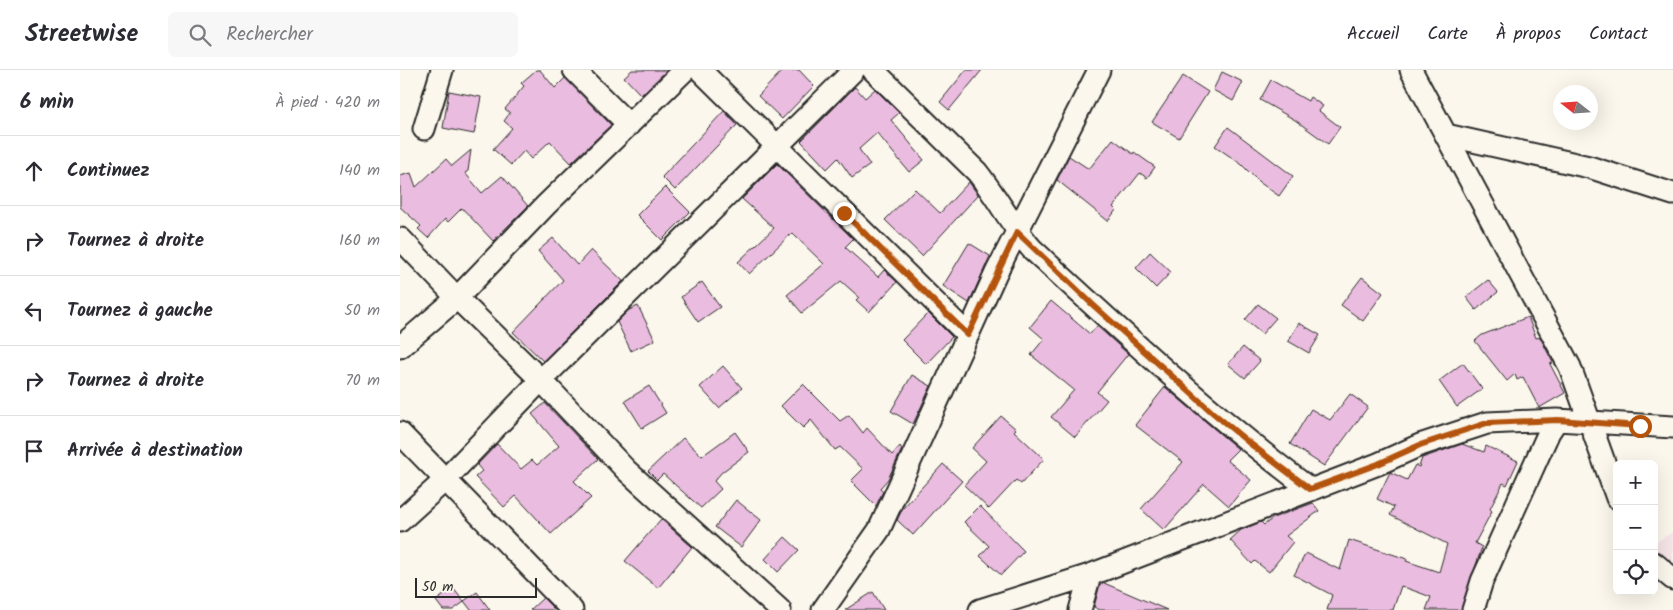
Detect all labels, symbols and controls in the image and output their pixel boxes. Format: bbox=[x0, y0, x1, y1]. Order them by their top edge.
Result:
search box bbox=[168, 12, 518, 57]
text: Streetwise bbox=[25, 15, 138, 54]
text: Rechercher bbox=[226, 20, 313, 50]
text: Accueil bbox=[1347, 20, 1400, 49]
text: Carte bbox=[1428, 20, 1468, 49]
text: À propos bbox=[1496, 20, 1561, 49]
text: Contact bbox=[1589, 20, 1648, 49]
icon: search bbox=[186, 21, 214, 49]
north arrow bbox=[1553, 85, 1598, 130]
text: 6 min bbox=[20, 86, 74, 119]
text: À pied · 420 m bbox=[275, 90, 380, 115]
text: Continuez bbox=[67, 156, 150, 186]
icon: ahead bbox=[20, 157, 48, 185]
text: 140 m bbox=[339, 158, 380, 183]
route end bbox=[833, 202, 856, 225]
text: Tournez à droite bbox=[67, 226, 204, 256]
icon: right bbox=[20, 227, 48, 255]
text: 160 m bbox=[339, 228, 380, 253]
text: Tournez à gauche bbox=[67, 296, 213, 326]
icon: left bbox=[20, 297, 48, 325]
text: 50 m bbox=[344, 298, 380, 323]
text: Tournez à droite bbox=[67, 366, 204, 396]
icon: right bbox=[20, 367, 48, 395]
text: 70 m bbox=[345, 368, 380, 393]
route start bbox=[1629, 415, 1652, 438]
text: Arrivée à destination bbox=[67, 436, 243, 466]
icon: arrive bbox=[20, 437, 48, 465]
map controls bbox=[1613, 460, 1658, 595]
button: + bbox=[1613, 460, 1658, 505]
button: − bbox=[1613, 505, 1658, 550]
button: locate bbox=[1613, 550, 1658, 595]
scale bar bbox=[415, 575, 538, 598]
text: 50 m bbox=[422, 576, 453, 598]

